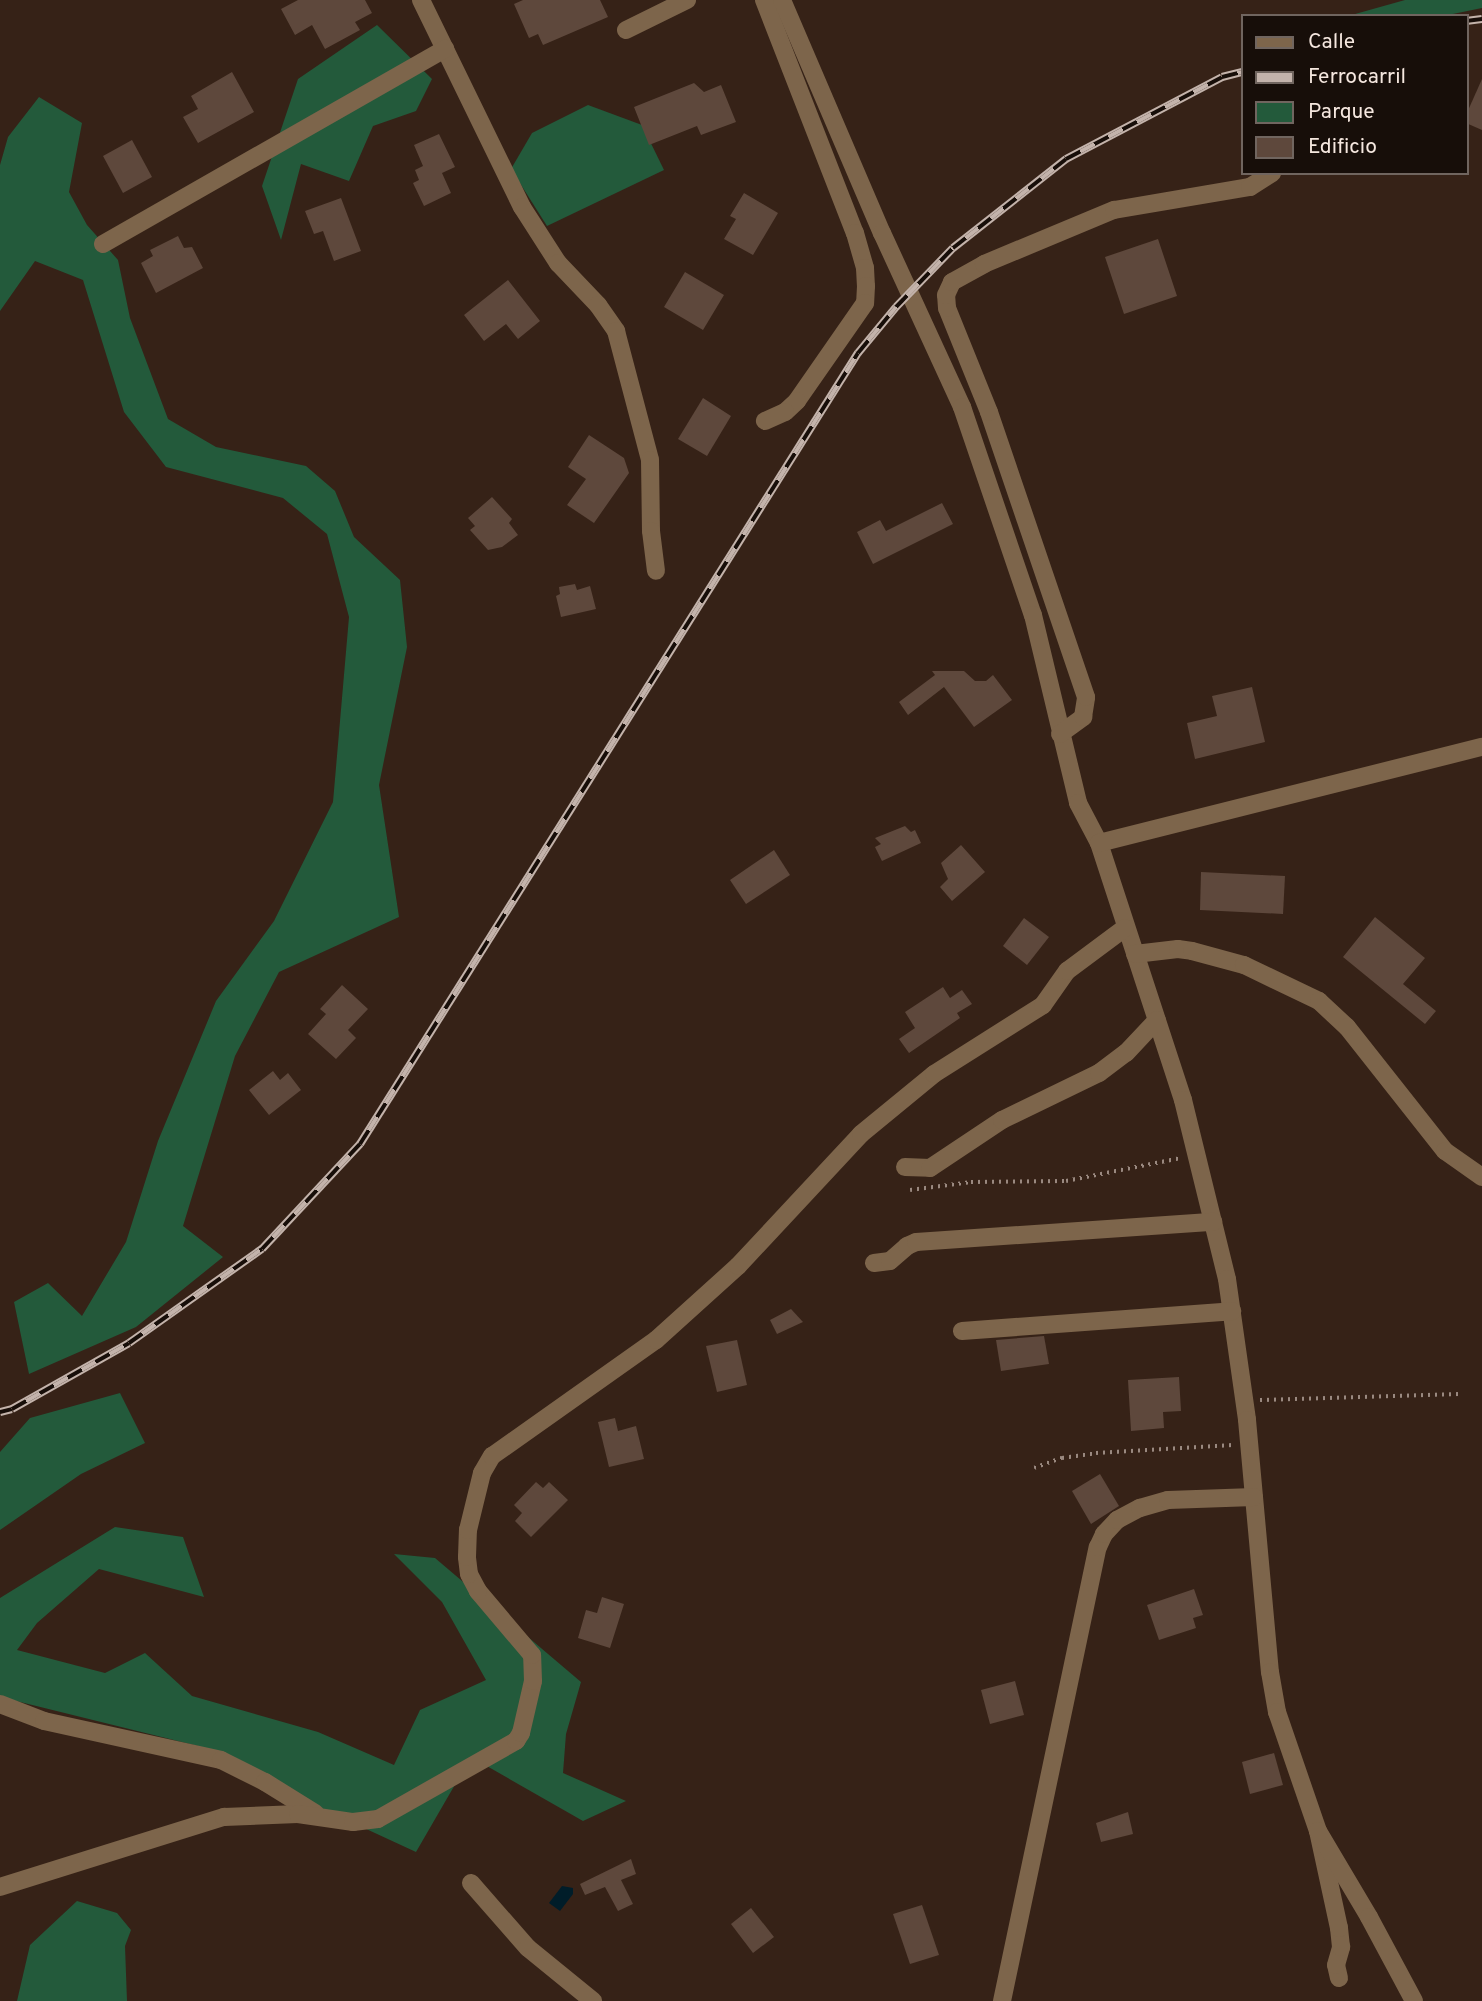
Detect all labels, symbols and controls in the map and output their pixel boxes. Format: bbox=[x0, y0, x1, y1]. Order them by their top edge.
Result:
legend bbox=[1240, 14, 1468, 175]
text: Calle bbox=[1308, 29, 1355, 56]
text: Ferrocarril bbox=[1308, 64, 1406, 91]
text: Parque bbox=[1308, 99, 1375, 126]
text: Edificio bbox=[1308, 134, 1377, 161]

